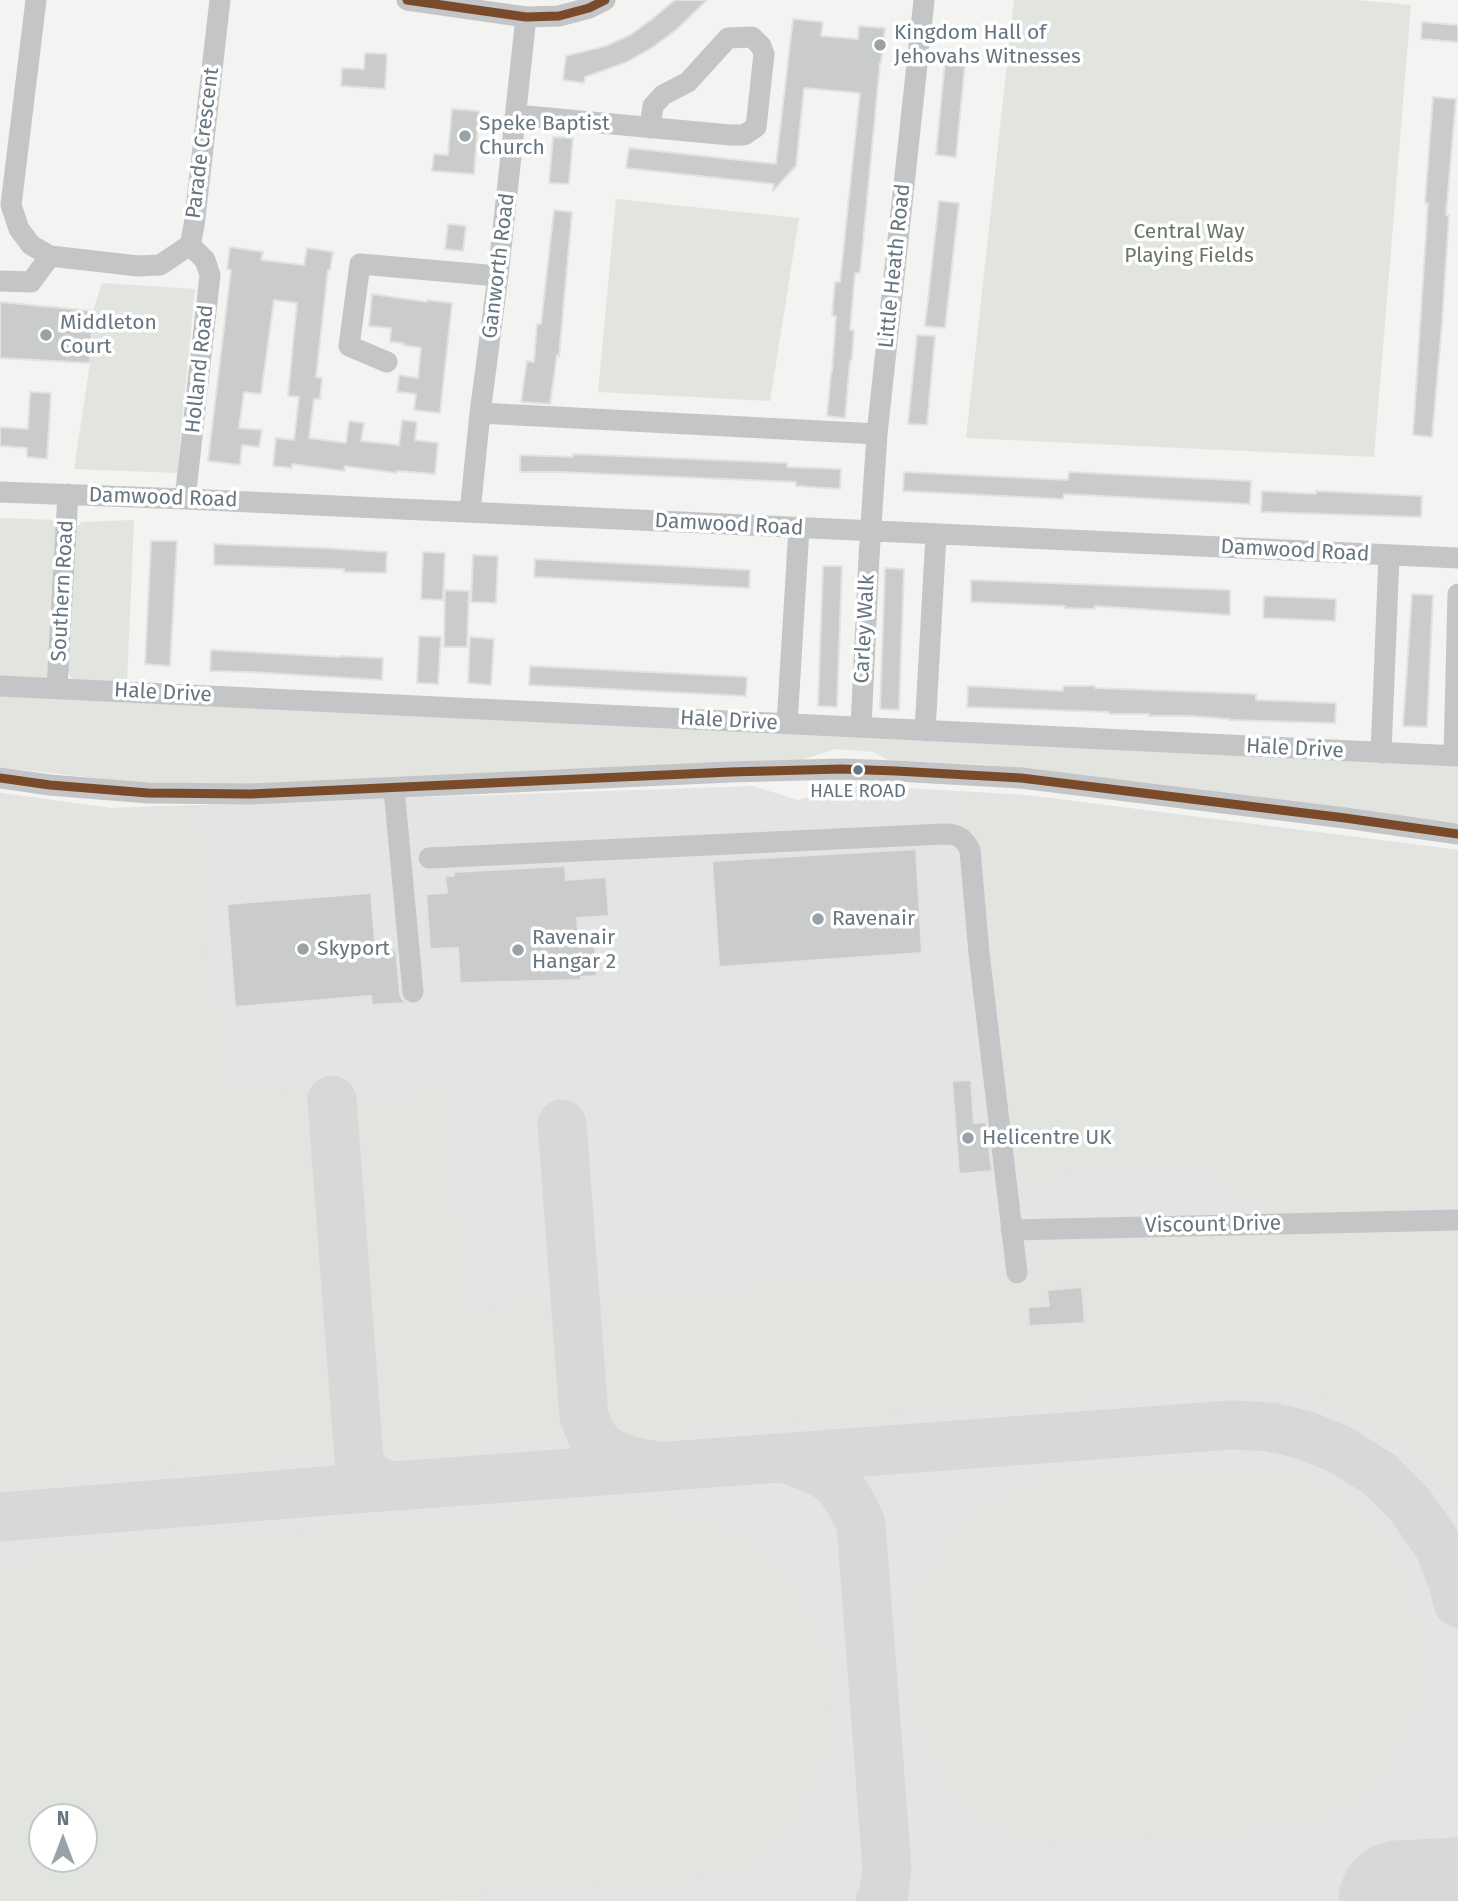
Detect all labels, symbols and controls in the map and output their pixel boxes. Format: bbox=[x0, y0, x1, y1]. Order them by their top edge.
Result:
place label: Kingdom Hall of Jehovahs Witnesses bbox=[894, 20, 1081, 70]
marker: Kingdom Hall of Jehovahs Witnesses bbox=[872, 37, 888, 53]
street label: Parade Crescent bbox=[181, 66, 225, 220]
place label: Speke Baptist Church bbox=[479, 111, 609, 161]
marker: Speke Baptist Church bbox=[457, 128, 473, 144]
street label: Little Heath Road bbox=[874, 183, 916, 349]
street label: Ganworth Road bbox=[478, 192, 520, 340]
park label: Central Way Playing Fields bbox=[1124, 219, 1254, 269]
street label: Holland Road bbox=[181, 304, 219, 434]
place label: Middleton Court bbox=[60, 310, 157, 360]
marker: Middleton Court bbox=[38, 327, 54, 343]
street label: Damwood Road bbox=[88, 483, 238, 513]
street label: Damwood Road bbox=[654, 509, 804, 541]
street label: Southern Road bbox=[47, 520, 79, 662]
street label: Damwood Road bbox=[1220, 535, 1370, 567]
street label: Carley Walk bbox=[850, 574, 880, 684]
street label: Hale Drive bbox=[114, 678, 212, 708]
street label: Hale Drive bbox=[680, 706, 778, 736]
street label: Hale Drive bbox=[1246, 734, 1344, 764]
marker: HALE ROAD bbox=[851, 763, 865, 777]
place label: HALE ROAD bbox=[810, 781, 906, 803]
place label: Ravenair bbox=[832, 906, 915, 932]
marker: Ravenair bbox=[810, 911, 826, 927]
place label: Ravenair Hangar 2 bbox=[532, 925, 616, 975]
place label: Skyport bbox=[317, 936, 390, 962]
marker: Skyport bbox=[295, 941, 311, 957]
marker: Ravenair Hangar 2 bbox=[510, 942, 526, 958]
place label: Helicentre UK bbox=[982, 1125, 1112, 1151]
marker: Helicentre UK bbox=[960, 1130, 976, 1146]
street label: Viscount Drive bbox=[1145, 1211, 1281, 1239]
north arrow bbox=[28, 1803, 98, 1873]
text: N bbox=[57, 1807, 69, 1830]

